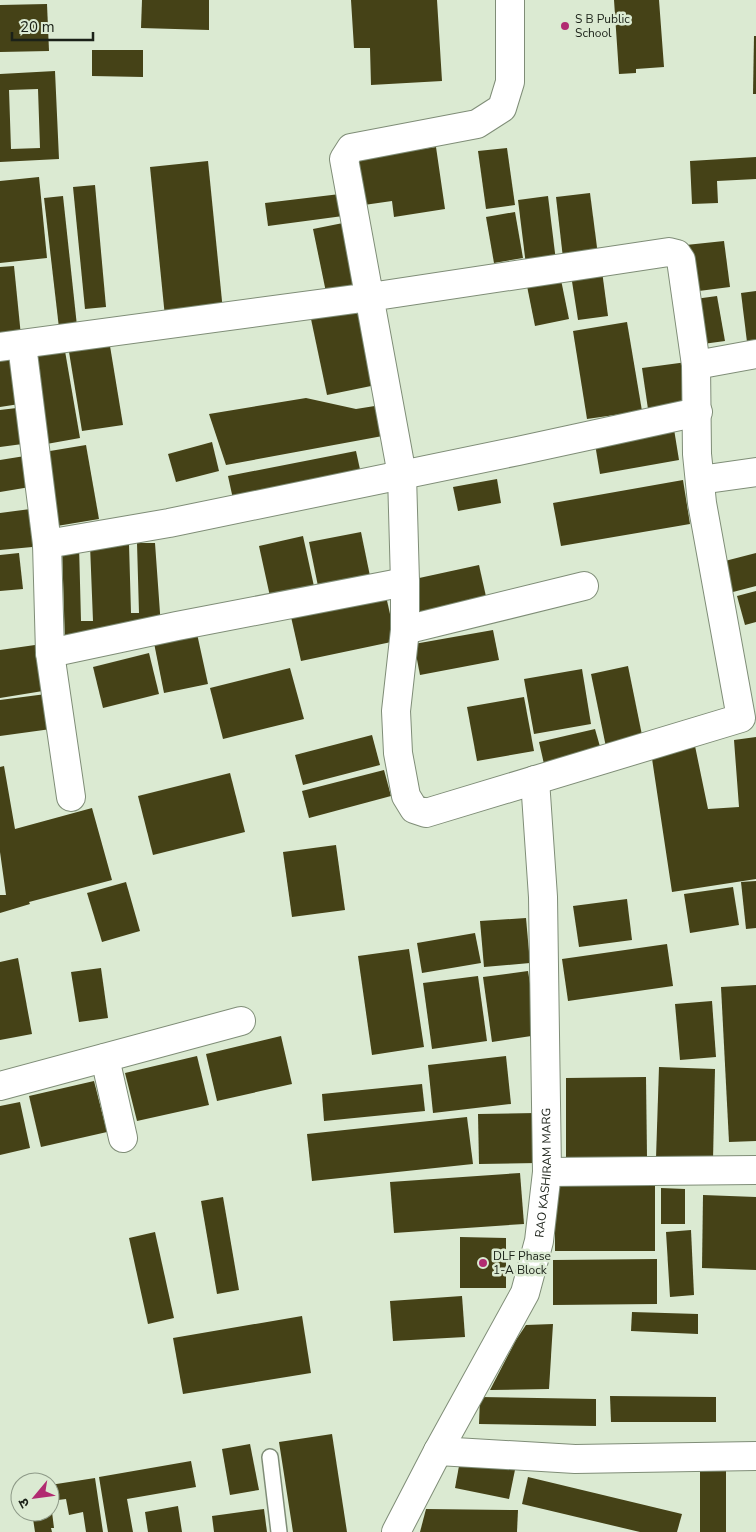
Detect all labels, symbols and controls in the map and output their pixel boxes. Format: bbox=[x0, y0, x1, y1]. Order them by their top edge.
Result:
scale bar bbox=[12, 10, 94, 42]
place label: S B Public School bbox=[575, 11, 630, 41]
text: 20 m bbox=[20, 17, 55, 37]
marker: S B Public School bbox=[559, 20, 571, 32]
street label: RAO KASHIRAM MARG bbox=[531, 1108, 555, 1238]
place label: DLF Phase 1-A Block bbox=[493, 1248, 551, 1278]
marker: DLF Phase 1-A Block bbox=[477, 1257, 489, 1269]
north arrow bbox=[10, 1472, 60, 1522]
text: उ bbox=[13, 1494, 34, 1511]

